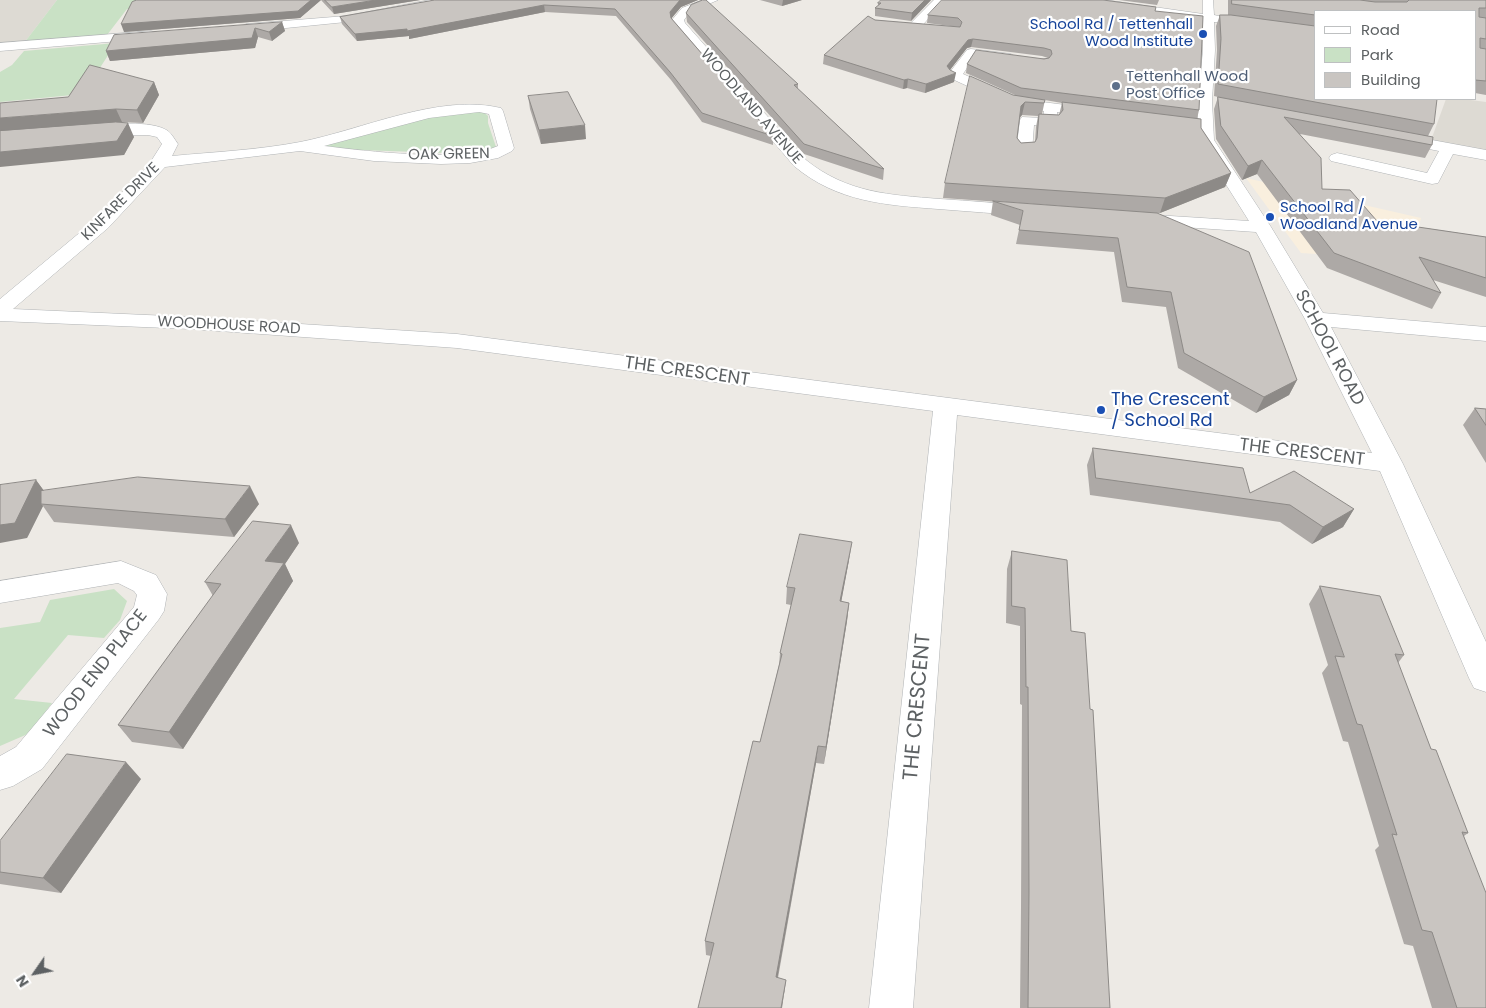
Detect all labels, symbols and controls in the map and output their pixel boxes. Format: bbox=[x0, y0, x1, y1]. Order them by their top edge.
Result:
legend bbox=[1314, 10, 1476, 100]
place label: School Rd / Tettenhall Wood Institute bbox=[1030, 16, 1193, 51]
text: Road bbox=[1361, 19, 1400, 40]
marker: School Rd / Tettenhall Wood Institute bbox=[1197, 28, 1209, 40]
text: Park bbox=[1361, 44, 1393, 65]
street label: WOODLAND AVENUE bbox=[696, 46, 806, 168]
place label: Tettenhall Wood Post Office bbox=[1126, 68, 1248, 103]
text: Building bbox=[1361, 69, 1421, 90]
marker: Tettenhall Wood Post Office bbox=[1110, 80, 1122, 92]
street label: OAK GREEN bbox=[408, 145, 490, 165]
street label: KINFARE DRIVE bbox=[78, 159, 164, 245]
place label: School Rd / Woodland Avenue bbox=[1280, 199, 1418, 234]
marker: School Rd / Woodland Avenue bbox=[1264, 211, 1276, 223]
street label: SCHOOL ROAD bbox=[1289, 287, 1369, 409]
street label: WOODHOUSE ROAD bbox=[157, 313, 301, 339]
street label: THE CRESCENT bbox=[623, 353, 751, 391]
place label: The Crescent / School Rd bbox=[1111, 389, 1230, 432]
marker: The Crescent / School Rd bbox=[1095, 404, 1107, 416]
street label: THE CRESCENT bbox=[1238, 435, 1366, 471]
street label: WOOD END PLACE bbox=[39, 606, 153, 742]
street label: THE CRESCENT bbox=[899, 632, 937, 782]
north arrow bbox=[10, 948, 60, 998]
text: N bbox=[11, 971, 34, 991]

